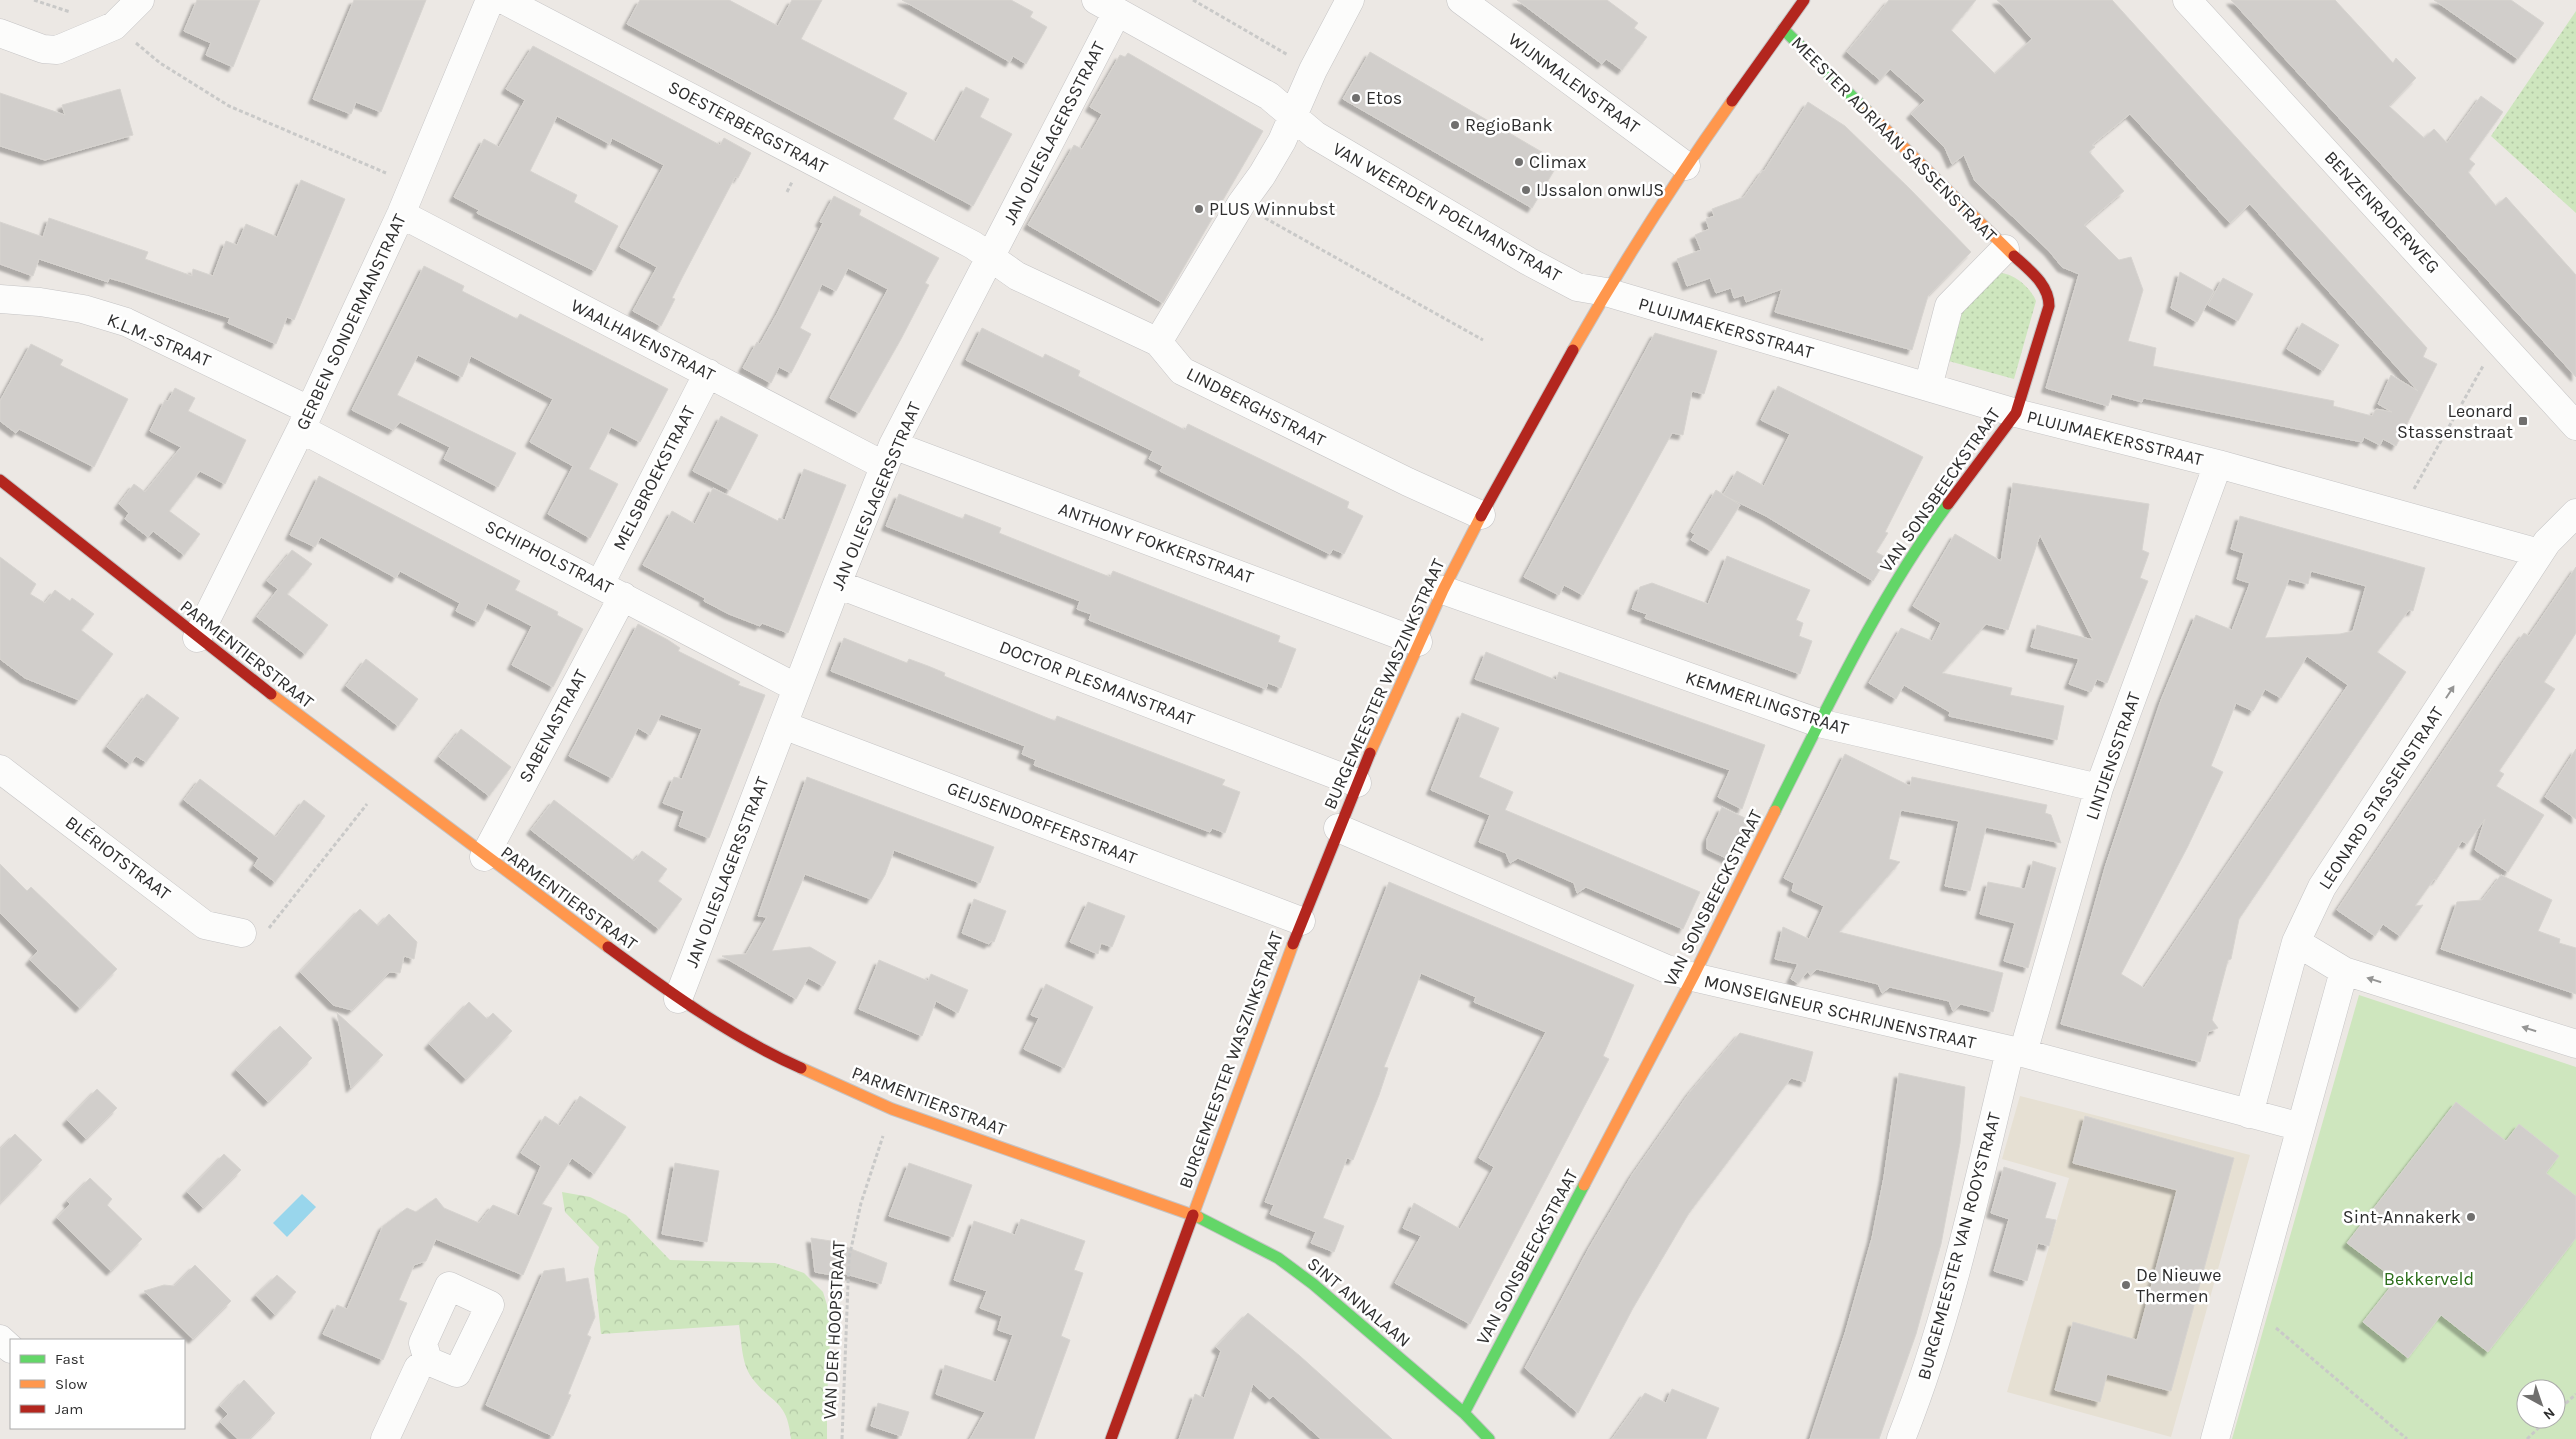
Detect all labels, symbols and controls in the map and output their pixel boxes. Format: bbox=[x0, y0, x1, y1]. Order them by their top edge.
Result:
street label: WIJNMALENSTRAAT bbox=[1504, 28, 1644, 138]
street label: MEESTER ADRIAAN SASSENSTRAAT bbox=[1787, 32, 2001, 246]
street label: JAN OLIESLAGERSSTRAAT bbox=[998, 38, 1110, 228]
street label: SOESTERBERGSTRAAT bbox=[665, 76, 831, 178]
place label: Etos bbox=[1366, 87, 1402, 109]
marker: Etos bbox=[1350, 92, 1362, 104]
place label: RegioBank bbox=[1465, 114, 1553, 136]
marker: RegioBank bbox=[1449, 119, 1461, 131]
street label: VAN WEERDEN POELMANSTRAAT bbox=[1329, 137, 1565, 287]
street label: BENZENRADERWEG bbox=[2320, 146, 2444, 278]
place label: Climax bbox=[1529, 151, 1586, 173]
marker: Climax bbox=[1513, 156, 1525, 168]
place label: IJssalon onwIJS bbox=[1536, 179, 1664, 201]
marker: IJssalon onwIJS bbox=[1520, 184, 1532, 196]
place label: PLUS Winnubst bbox=[1209, 198, 1335, 220]
marker: PLUS Winnubst bbox=[1193, 203, 1205, 215]
street label: GERBEN SONDERMANSTRAAT bbox=[291, 210, 411, 434]
street label: PLUIJMAEKERSSTRAAT bbox=[1636, 292, 1816, 364]
street label: WAALHAVENSTRAAT bbox=[567, 294, 719, 386]
street label: K.L.M.-STRAAT bbox=[104, 308, 214, 372]
street label: LINDBERGHSTRAAT bbox=[1183, 362, 1329, 452]
street label: JAN OLIESLAGERSSTRAAT bbox=[826, 398, 926, 594]
place label: Leonard Stassenstraat bbox=[2397, 400, 2513, 443]
street label: MELSBROEKSTRAAT bbox=[608, 402, 700, 554]
street label: VAN SONSBEECKSTRAAT bbox=[1875, 404, 2005, 576]
street label: PLUIJMAEKERSSTRAAT bbox=[2025, 405, 2205, 471]
marker: Leonard Stassenstraat bbox=[2517, 415, 2529, 427]
street label: ANTHONY FOKKERSTRAAT bbox=[1056, 497, 1256, 589]
street label: SCHIPHOLSTRAAT bbox=[481, 515, 617, 599]
street label: BURGEMEESTER WASZINKSTRAAT bbox=[1319, 555, 1449, 813]
street label: PARMENTIERSTRAAT bbox=[176, 595, 318, 713]
street label: DOCTOR PLESMANSTRAAT bbox=[996, 636, 1198, 730]
street label: SABENASTRAAT bbox=[514, 666, 592, 786]
street label: KEMMERLINGSTRAAT bbox=[1683, 666, 1851, 740]
one-way arrow bbox=[2445, 686, 2455, 699]
street label: LINTJENSSTRAAT bbox=[2081, 689, 2145, 823]
street label: LEONARD STASSENSTRAAT bbox=[2314, 702, 2448, 894]
street label: JAN OLIESLAGERSSTRAAT bbox=[680, 774, 774, 970]
street label: GEIJSENDORFFERSTRAAT bbox=[944, 777, 1140, 869]
street label: VAN SONSBEECKSTRAAT bbox=[1659, 806, 1767, 990]
street label: BLÉRIOTSTRAAT bbox=[61, 810, 176, 905]
street label: PARMENTIERSTRAAT bbox=[496, 841, 642, 955]
street label: BURGEMEESTER WASZINKSTRAAT bbox=[1174, 928, 1288, 1192]
street label: MONSEIGNEUR SCHRIJNENSTRAAT bbox=[1702, 970, 1978, 1054]
one-way arrow bbox=[2367, 976, 2382, 984]
one-way arrow bbox=[2522, 1025, 2537, 1032]
street label: PARMENTIERSTRAAT bbox=[849, 1061, 1009, 1141]
street label: BURGEMEESTER VAN ROOYSTRAAT bbox=[1913, 1110, 2005, 1382]
street label: VAN SONSBEECKSTRAAT bbox=[1471, 1166, 1583, 1348]
place label: Sint-Annakerk bbox=[2343, 1206, 2461, 1228]
marker: Sint-Annakerk bbox=[2465, 1211, 2477, 1223]
street label: VAN DER HOOPSTRAAT bbox=[818, 1240, 850, 1420]
street label: SINT ANNALAAN bbox=[1303, 1252, 1415, 1352]
place label: De Nieuwe Thermen bbox=[2136, 1264, 2222, 1307]
park label: Bekkerveld bbox=[2384, 1268, 2474, 1290]
marker: De Nieuwe Thermen bbox=[2120, 1279, 2132, 1291]
legend bbox=[10, 1339, 185, 1429]
text: Fast bbox=[55, 1350, 85, 1368]
text: Slow bbox=[55, 1375, 87, 1393]
north arrow bbox=[2516, 1379, 2566, 1429]
text: Jam bbox=[55, 1400, 83, 1418]
text: N bbox=[2540, 1404, 2558, 1423]

